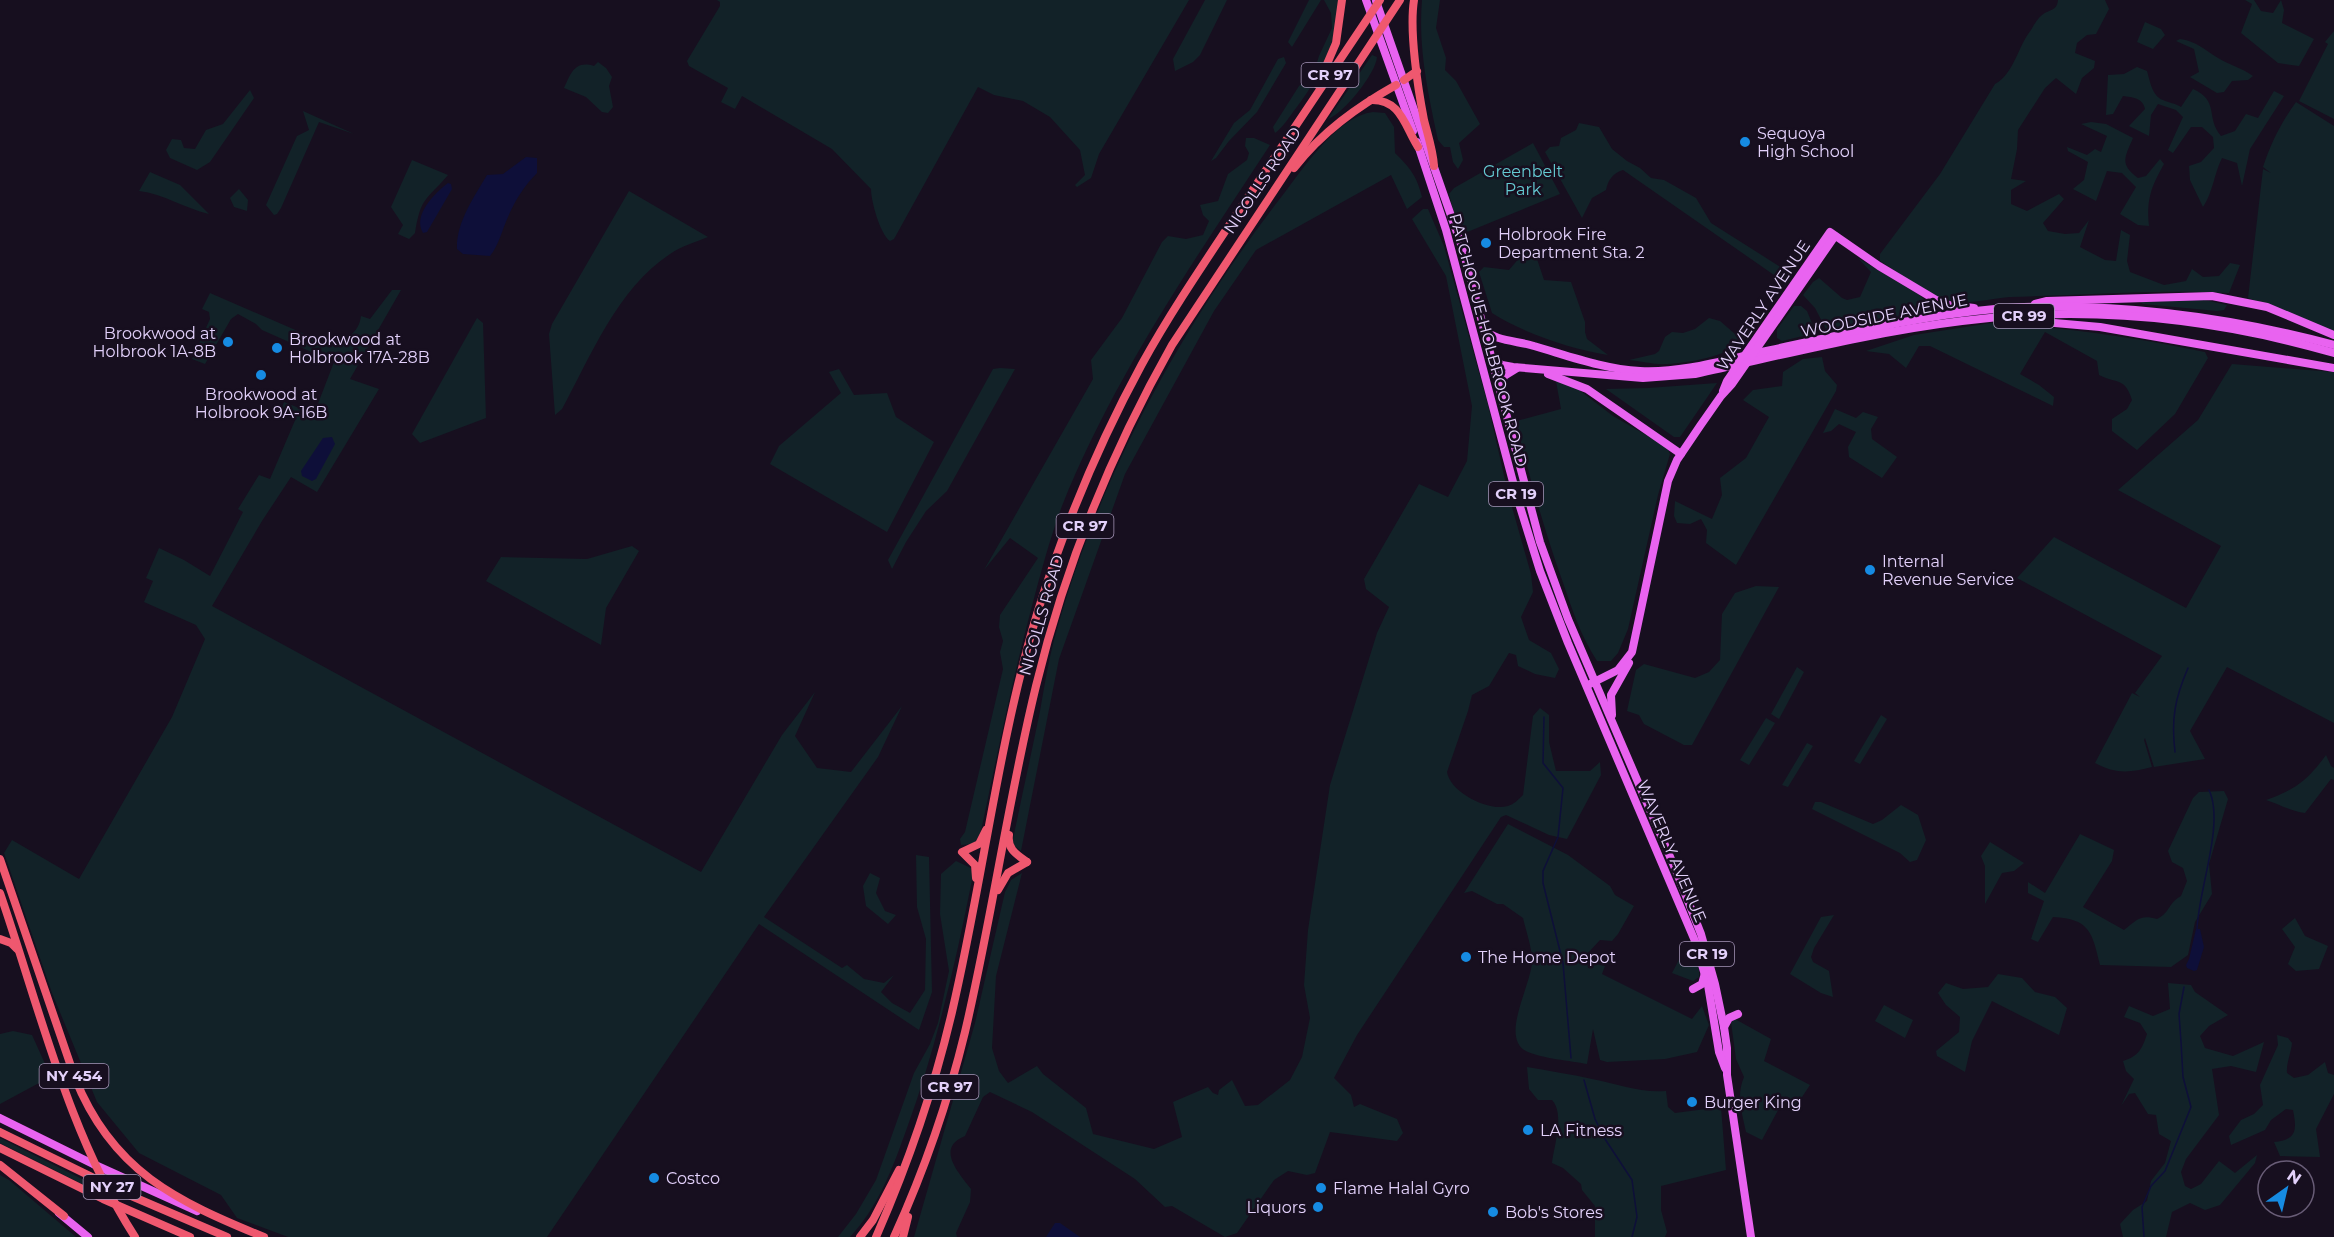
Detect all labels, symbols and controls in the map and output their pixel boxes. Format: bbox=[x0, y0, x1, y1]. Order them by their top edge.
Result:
road number: CR 97 bbox=[1302, 63, 1358, 87]
street label: NICOLLS ROAD bbox=[1220, 123, 1305, 237]
place label: Sequoya High School bbox=[1757, 124, 1854, 161]
marker: Sequoya High School bbox=[1738, 135, 1752, 149]
park label: Greenbelt Park bbox=[1483, 162, 1563, 199]
street label: PATCHOGUE-HOLBROOK ROAD bbox=[1446, 211, 1532, 469]
place label: Holbrook Fire Department Sta. 2 bbox=[1498, 225, 1645, 262]
marker: Holbrook Fire Department Sta. 2 bbox=[1479, 236, 1493, 250]
street label: WAVERLY AVENUE bbox=[1713, 237, 1814, 374]
street label: WOODSIDE AVENUE bbox=[1799, 290, 1969, 341]
road number: CR 99 bbox=[1994, 304, 2054, 328]
place label: Brookwood at Holbrook 1A-8B bbox=[92, 324, 216, 361]
place label: Brookwood at Holbrook 17A-28B bbox=[289, 330, 430, 367]
marker: Brookwood at Holbrook 1A-8B bbox=[221, 335, 235, 349]
marker: Brookwood at Holbrook 17A-28B bbox=[270, 341, 284, 355]
marker: Brookwood at Holbrook 9A-16B bbox=[254, 368, 268, 382]
place label: Brookwood at Holbrook 9A-16B bbox=[195, 385, 327, 422]
road number: CR 19 bbox=[1489, 482, 1543, 506]
road number: CR 97 bbox=[1056, 514, 1114, 538]
place label: Internal Revenue Service bbox=[1882, 552, 2014, 589]
street label: NICOLLS ROAD bbox=[1015, 553, 1068, 678]
marker: Internal Revenue Service bbox=[1863, 563, 1877, 577]
street label: WAVERLY AVENUE bbox=[1633, 777, 1710, 925]
road number: CR 19 bbox=[1680, 942, 1734, 966]
place label: The Home Depot bbox=[1478, 948, 1616, 967]
marker: The Home Depot bbox=[1459, 950, 1473, 964]
road number: NY 454 bbox=[40, 1064, 109, 1088]
road number: CR 97 bbox=[922, 1075, 978, 1099]
place label: Burger King bbox=[1704, 1093, 1802, 1112]
marker: Burger King bbox=[1685, 1095, 1699, 1109]
place label: LA Fitness bbox=[1540, 1121, 1622, 1140]
marker: LA Fitness bbox=[1521, 1123, 1535, 1137]
north arrow bbox=[2256, 1159, 2316, 1219]
text: N bbox=[2283, 1165, 2305, 1188]
place label: Costco bbox=[666, 1169, 720, 1188]
marker: Costco bbox=[647, 1171, 661, 1185]
road number: NY 27 bbox=[84, 1175, 140, 1199]
place label: Flame Halal Gyro bbox=[1333, 1179, 1470, 1198]
marker: Flame Halal Gyro bbox=[1314, 1181, 1328, 1195]
place label: Liquors bbox=[1246, 1198, 1306, 1217]
marker: Liquors bbox=[1311, 1200, 1325, 1214]
place label: Bob's Stores bbox=[1505, 1203, 1603, 1222]
marker: Bob's Stores bbox=[1486, 1205, 1500, 1219]

